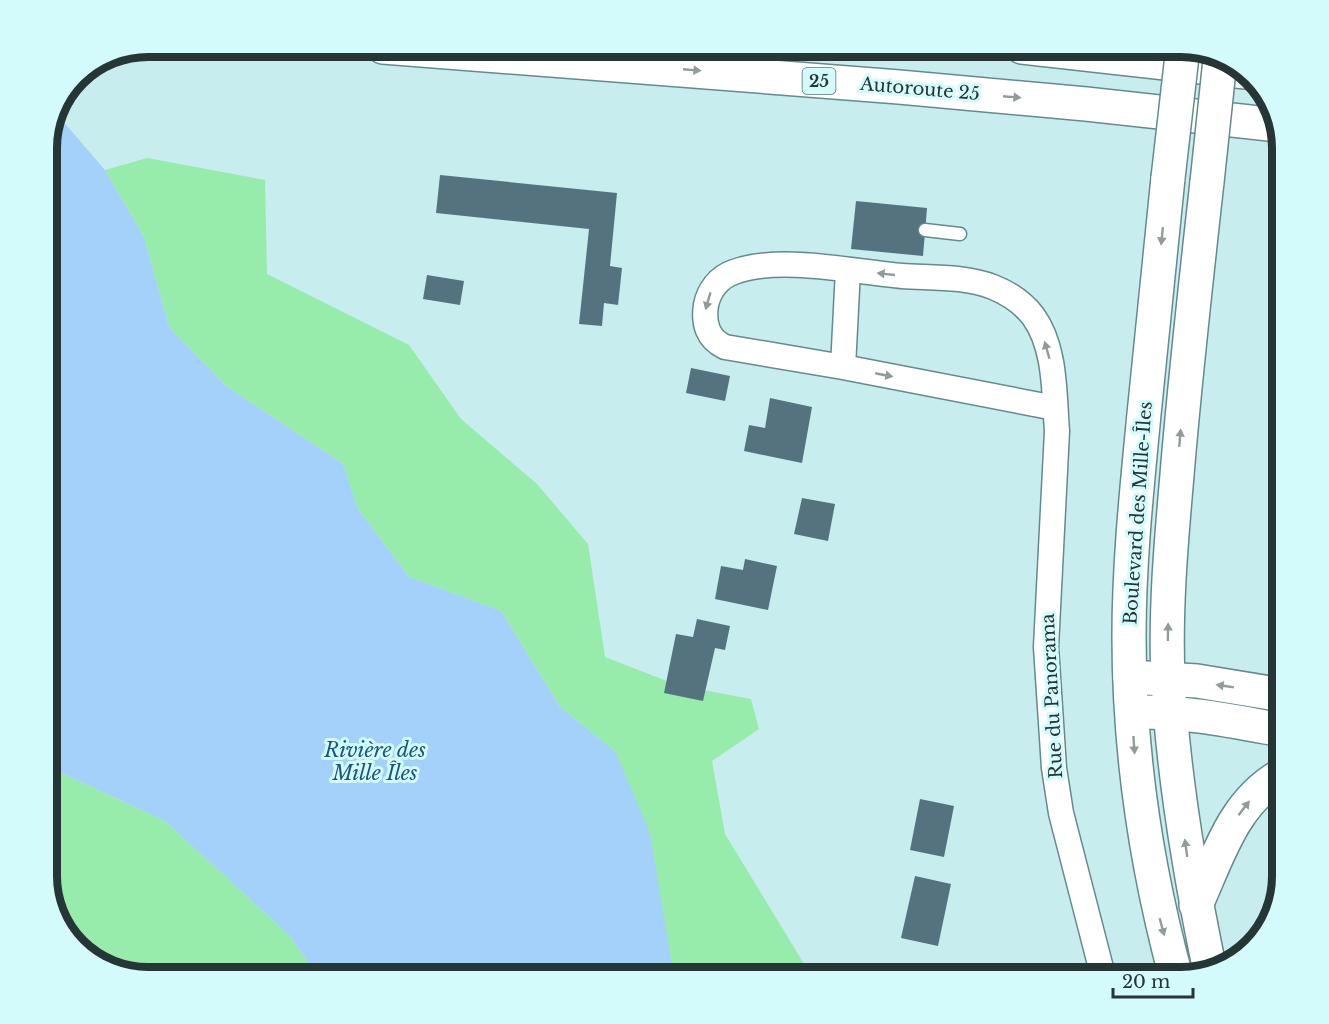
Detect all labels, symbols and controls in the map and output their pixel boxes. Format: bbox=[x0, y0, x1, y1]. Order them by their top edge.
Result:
one-way arrow bbox=[683, 66, 702, 75]
road number: 25 bbox=[802, 68, 836, 94]
street label: Autoroute 25 bbox=[858, 73, 981, 105]
one-way arrow bbox=[1002, 93, 1021, 102]
one-way arrow bbox=[1157, 227, 1167, 246]
one-way arrow bbox=[877, 269, 896, 279]
one-way arrow bbox=[703, 292, 712, 310]
one-way arrow bbox=[1042, 341, 1052, 359]
one-way arrow bbox=[874, 371, 893, 380]
street label: Boulevard des Mille-Îles bbox=[1118, 401, 1157, 625]
one-way arrow bbox=[1175, 428, 1185, 447]
street label: Rue du Panorama bbox=[1037, 613, 1067, 779]
one-way arrow bbox=[1163, 623, 1173, 642]
one-way arrow bbox=[1216, 681, 1235, 690]
one-way arrow bbox=[1129, 735, 1139, 754]
water label: Rivière des Mille Îles bbox=[323, 738, 426, 785]
one-way arrow bbox=[1237, 801, 1249, 816]
one-way arrow bbox=[1182, 838, 1191, 857]
one-way arrow bbox=[1158, 918, 1167, 936]
scale bar bbox=[1113, 961, 1192, 999]
text: 20 m bbox=[1122, 971, 1170, 993]

